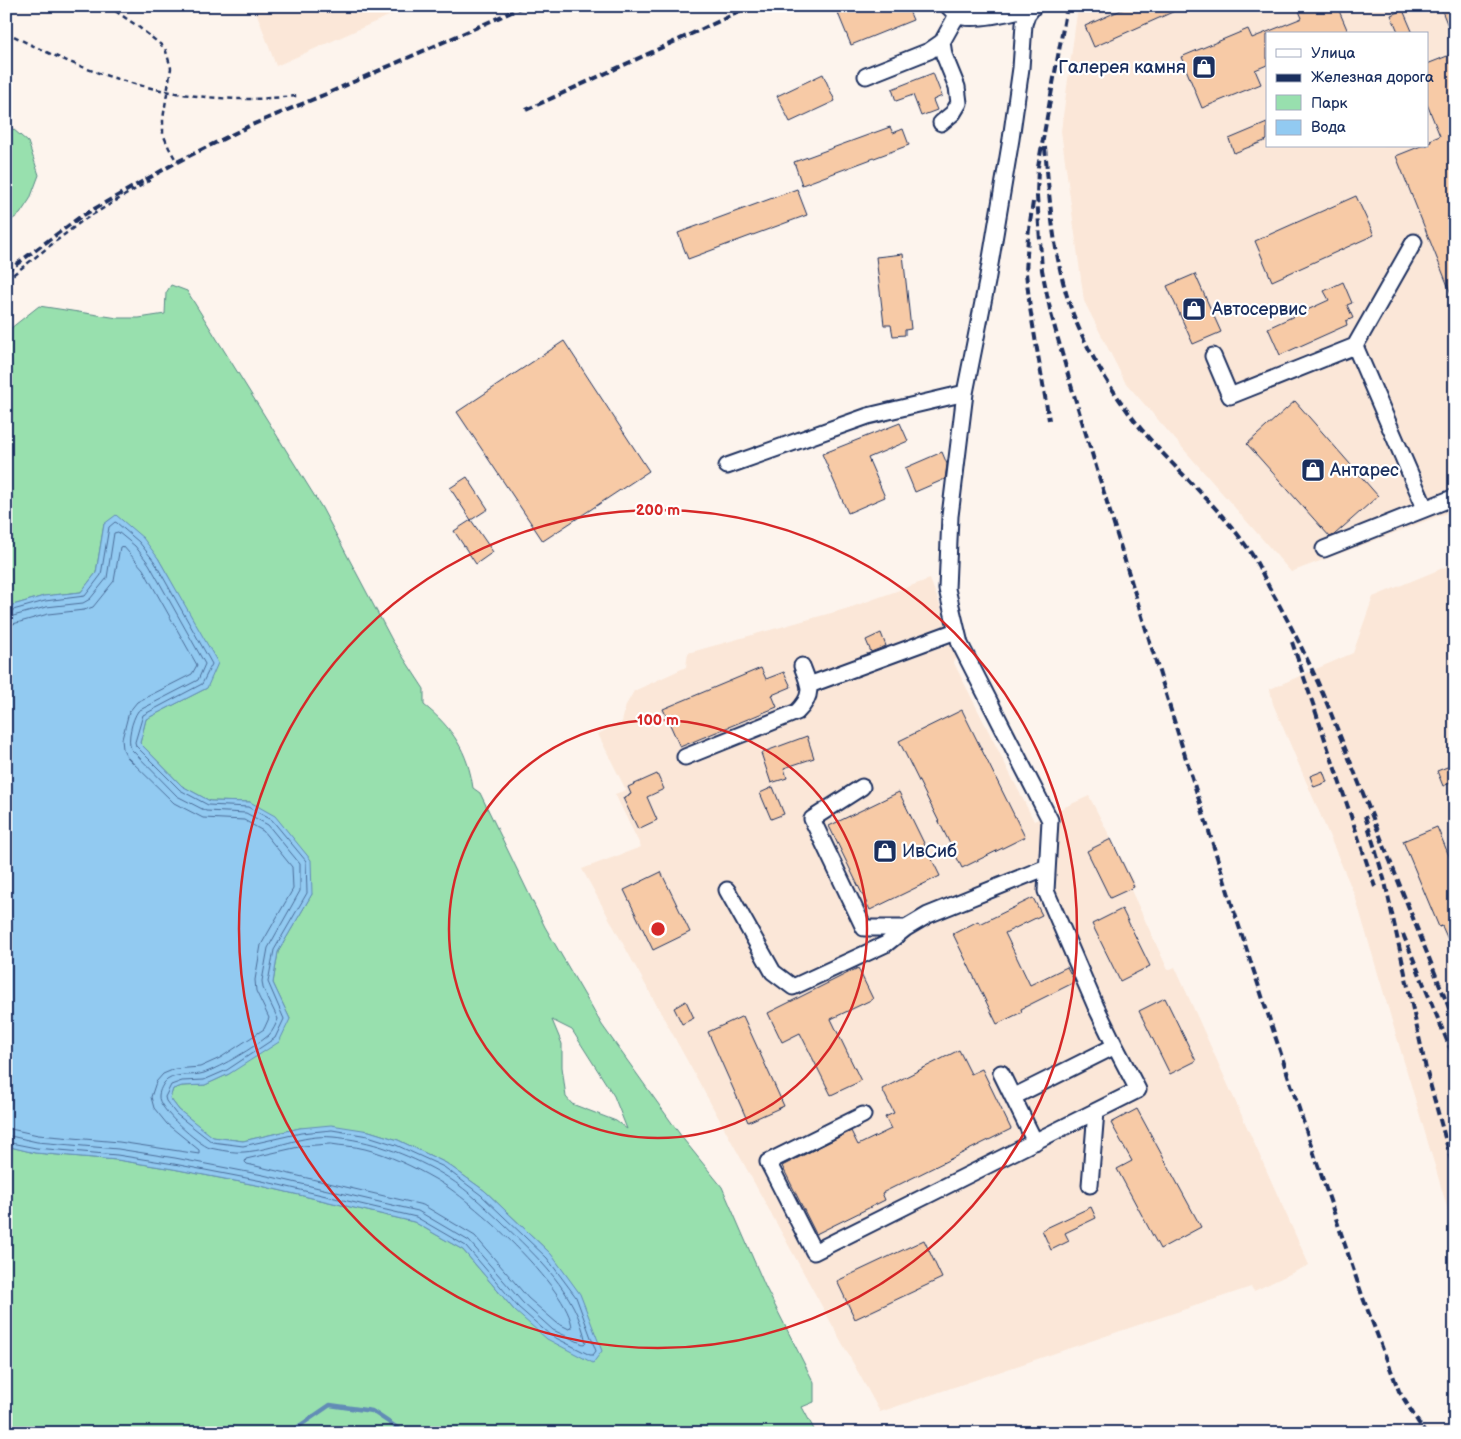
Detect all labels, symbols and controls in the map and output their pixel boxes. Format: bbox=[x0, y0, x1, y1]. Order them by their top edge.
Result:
legend bbox=[1266, 32, 1428, 148]
text: Улица bbox=[1311, 44, 1356, 63]
shop icon: Галерея камня bbox=[1191, 54, 1217, 80]
place label: Галерея камня bbox=[1058, 57, 1186, 78]
text: Железная дорога bbox=[1311, 68, 1434, 87]
text: Парк bbox=[1311, 94, 1348, 113]
text: Вода bbox=[1311, 118, 1346, 137]
shop icon: Автосервис bbox=[1181, 296, 1207, 322]
place label: Автосервис bbox=[1211, 299, 1307, 320]
shop icon: Антарес bbox=[1300, 457, 1326, 483]
place label: Антарес bbox=[1329, 460, 1399, 481]
text: 200 m bbox=[636, 501, 680, 520]
text: 100 m bbox=[637, 711, 679, 730]
shop icon: ИвСиб bbox=[872, 838, 898, 864]
place label: ИвСиб bbox=[902, 841, 957, 862]
centre of rings bbox=[649, 920, 667, 938]

